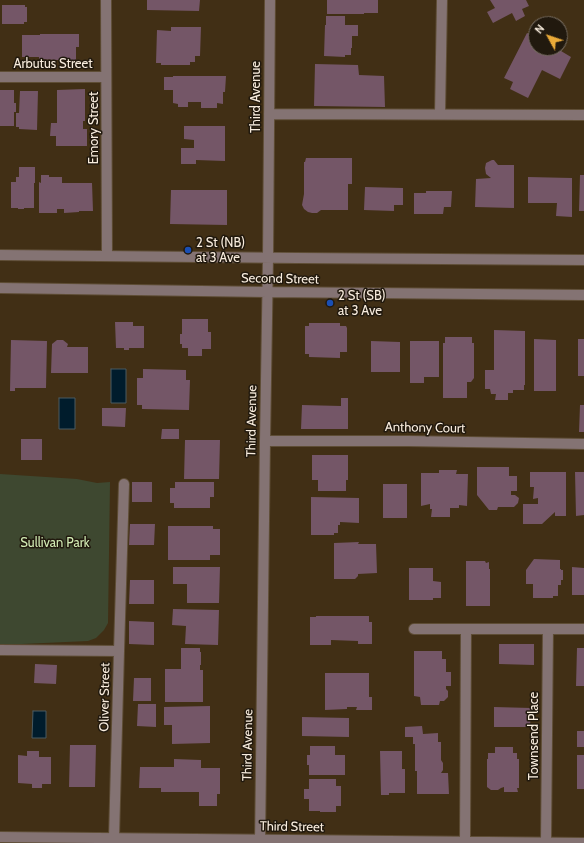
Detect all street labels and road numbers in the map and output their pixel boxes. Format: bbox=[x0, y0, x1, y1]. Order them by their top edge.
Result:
street label: Arbutus Street bbox=[13, 56, 93, 72]
street label: Third Avenue bbox=[248, 61, 264, 133]
street label: Emory Street bbox=[86, 92, 102, 164]
street label: Second Street bbox=[241, 271, 319, 287]
street label: Third Avenue bbox=[244, 385, 260, 457]
street label: Anthony Court bbox=[385, 419, 465, 437]
street label: Oliver Street bbox=[97, 662, 113, 732]
street label: Townsend Place bbox=[526, 692, 542, 780]
street label: Third Avenue bbox=[240, 709, 256, 781]
street label: Third Street bbox=[260, 819, 324, 835]

